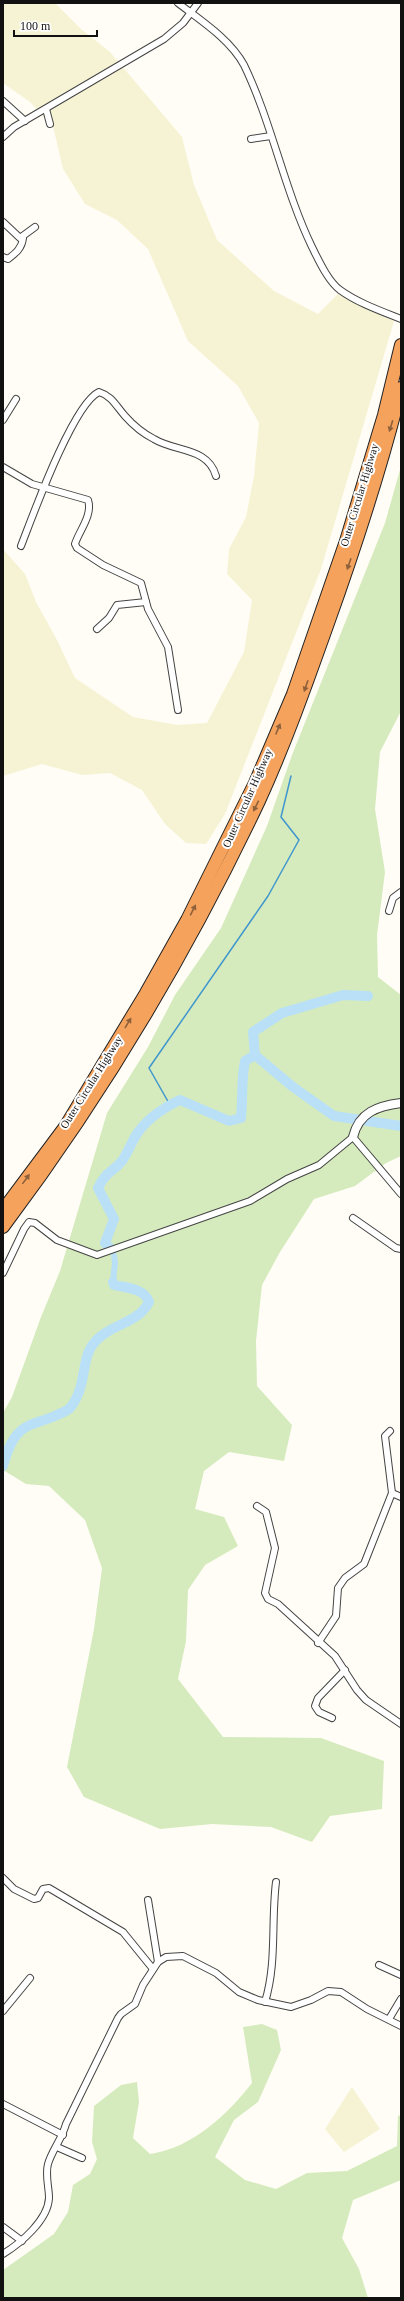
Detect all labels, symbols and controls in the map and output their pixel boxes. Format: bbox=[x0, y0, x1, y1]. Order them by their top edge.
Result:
scale bar bbox=[14, 12, 97, 38]
text: 100 m bbox=[20, 19, 51, 33]
one-way arrow bbox=[388, 420, 394, 432]
street label: Outer Circular Highway bbox=[338, 442, 381, 548]
one-way arrow bbox=[346, 558, 352, 570]
one-way arrow bbox=[302, 681, 308, 693]
one-way arrow bbox=[275, 724, 281, 735]
street label: Outer Circular Highway bbox=[220, 746, 274, 849]
one-way arrow bbox=[253, 801, 259, 812]
one-way arrow bbox=[189, 904, 196, 916]
one-way arrow bbox=[124, 1017, 131, 1029]
street label: Outer Circular Highway bbox=[58, 1033, 125, 1131]
one-way arrow bbox=[22, 1173, 31, 1184]

